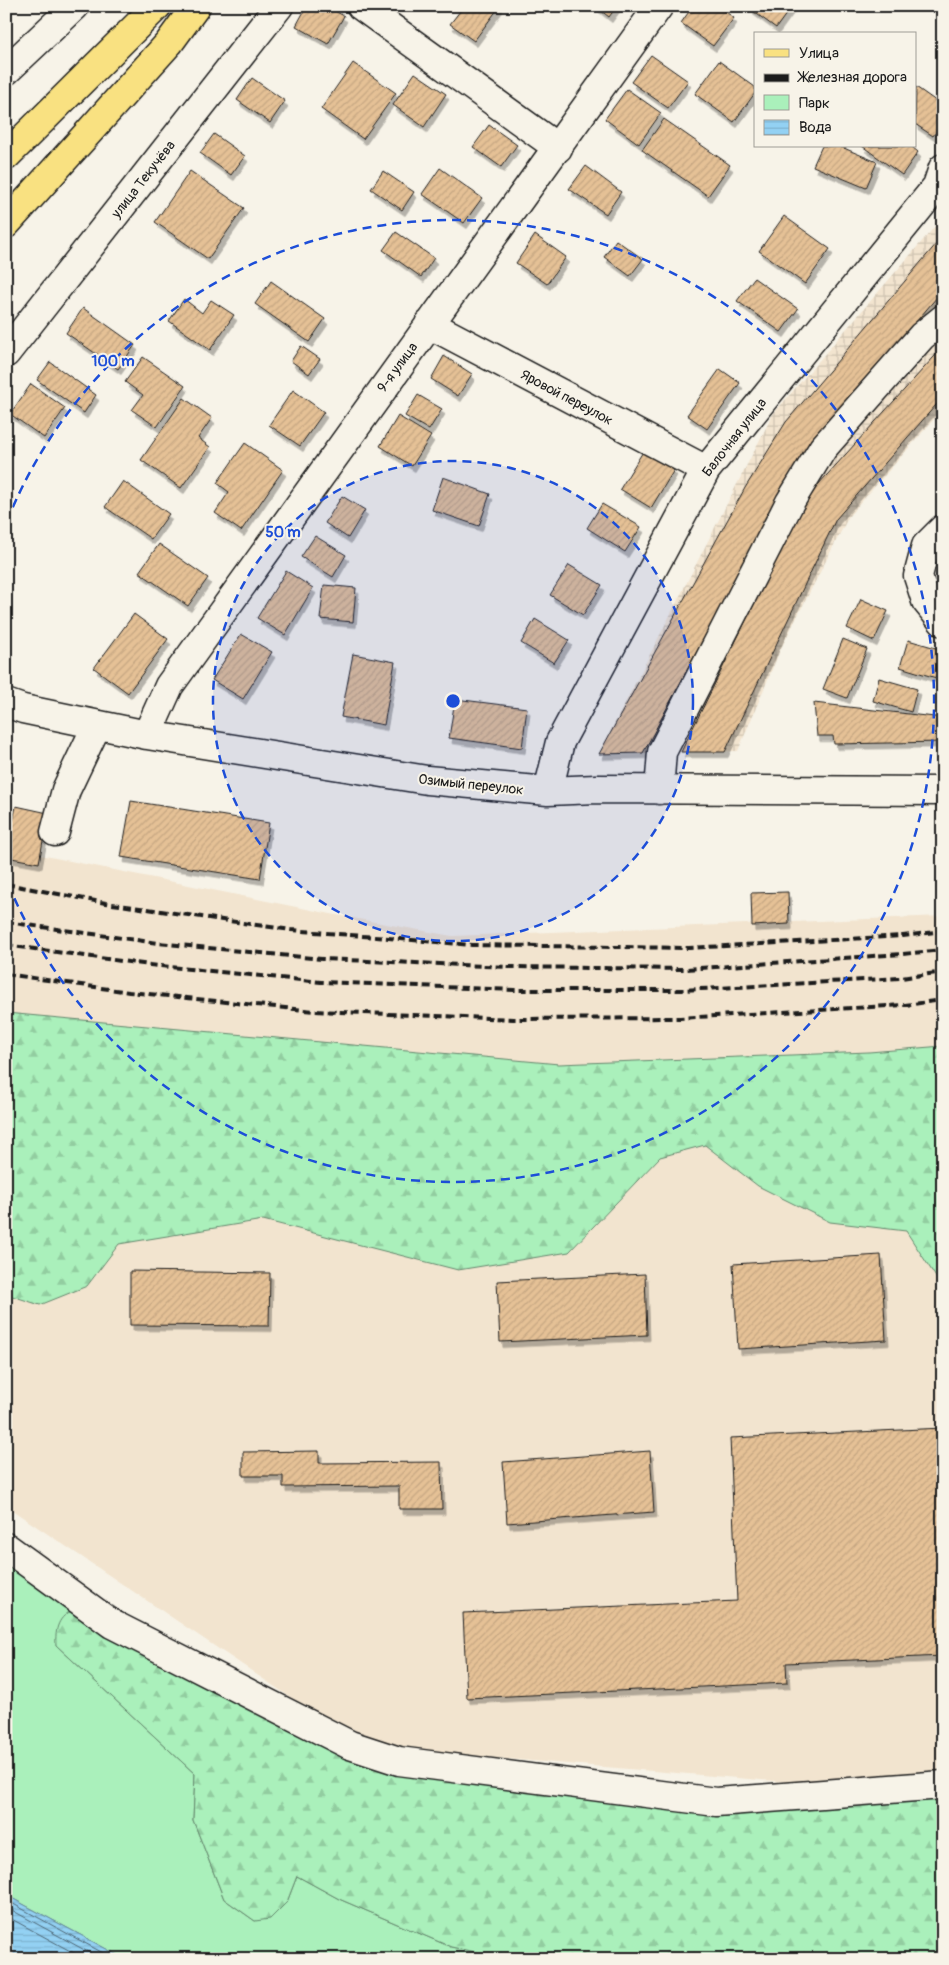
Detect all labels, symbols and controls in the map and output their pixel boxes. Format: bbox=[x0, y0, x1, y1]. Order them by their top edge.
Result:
legend bbox=[754, 32, 916, 148]
text: Улица bbox=[799, 44, 839, 63]
text: Железная дорога bbox=[797, 68, 907, 87]
text: Парк bbox=[799, 94, 830, 113]
text: Вода bbox=[799, 118, 832, 137]
street label: улица Текучёва bbox=[107, 137, 179, 222]
street label: 9-я улица bbox=[374, 339, 421, 396]
text: 100 m bbox=[92, 352, 134, 371]
street label: Яровой переулок bbox=[518, 366, 616, 429]
street label: Балочная улица bbox=[699, 395, 770, 480]
text: 50 m bbox=[266, 523, 300, 542]
centre of rings bbox=[444, 692, 462, 710]
street label: Озимый переулок bbox=[418, 771, 524, 798]

